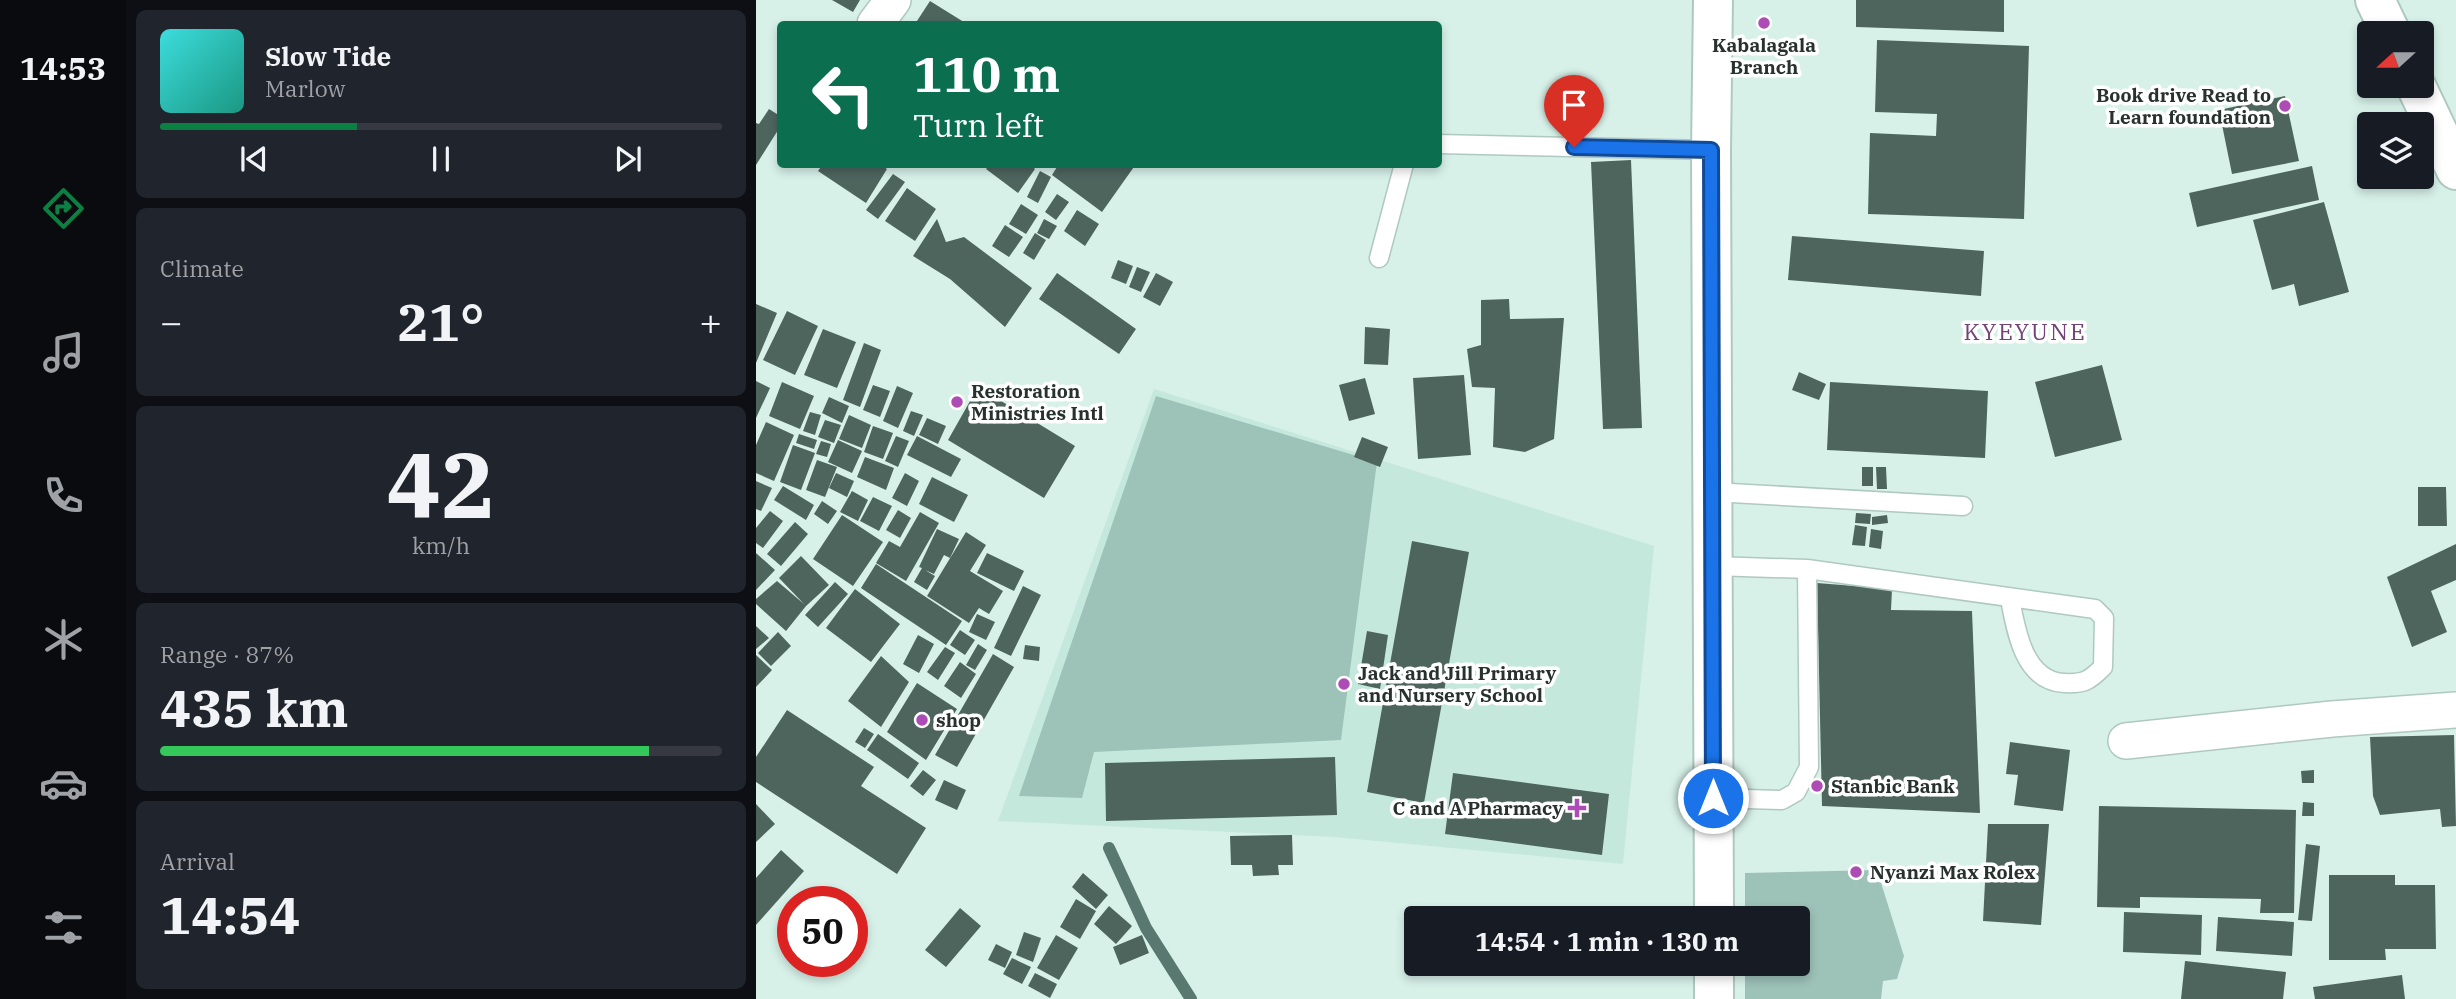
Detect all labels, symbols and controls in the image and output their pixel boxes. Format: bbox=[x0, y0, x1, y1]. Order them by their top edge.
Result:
marker: Kabalagala Branch bbox=[1756, 15, 1772, 31]
north arrow bbox=[2357, 21, 2434, 98]
map controls bbox=[2357, 21, 2434, 189]
place label: Kabalagala Branch bbox=[1712, 33, 1816, 79]
text: Slow Tide bbox=[265, 39, 391, 73]
text: 110 m bbox=[913, 42, 1060, 105]
text: 14:53 bbox=[20, 47, 106, 89]
icon: left bbox=[798, 49, 889, 140]
text: Marlow bbox=[265, 73, 345, 103]
pin bbox=[1544, 75, 1604, 147]
place label: Book drive Read to Learn foundation bbox=[2096, 83, 2271, 129]
icon: arrive bbox=[1555, 86, 1593, 124]
marker: Book drive Read to Learn foundation bbox=[2277, 98, 2293, 114]
text: Turn left bbox=[913, 104, 1044, 146]
button: layers bbox=[2357, 112, 2434, 189]
icon: previous bbox=[235, 140, 273, 178]
icon: pause bbox=[422, 140, 460, 178]
icon: next bbox=[609, 140, 647, 178]
icon: directions bbox=[39, 184, 88, 233]
text: Climate bbox=[160, 253, 244, 283]
text: 21° bbox=[398, 288, 484, 355]
text: − bbox=[160, 297, 183, 346]
text: + bbox=[699, 297, 722, 346]
district label: KYEYUNE bbox=[1963, 316, 2087, 346]
icon: music bbox=[39, 328, 88, 377]
place label: Restoration Ministries Intl bbox=[971, 379, 1104, 425]
marker: Restoration Ministries Intl bbox=[949, 394, 965, 410]
text: 42 bbox=[386, 425, 496, 543]
icon: phone bbox=[39, 471, 88, 520]
text: km/h bbox=[412, 530, 470, 560]
icon: climate bbox=[39, 615, 88, 664]
text: Range · 87% bbox=[160, 639, 294, 669]
place label: Jack and Jill Primary and Nursery School bbox=[1358, 661, 1556, 707]
text: 435 km bbox=[160, 674, 349, 741]
marker: Jack and Jill Primary and Nursery School bbox=[1336, 676, 1352, 692]
place label: shop bbox=[936, 708, 981, 732]
marker: shop bbox=[914, 712, 930, 728]
icon: car bbox=[39, 759, 88, 808]
position arrow bbox=[1676, 761, 1750, 835]
place label: Stanbic Bank bbox=[1831, 774, 1955, 798]
marker: Stanbic Bank bbox=[1809, 778, 1825, 794]
place label: C and A Pharmacy bbox=[1393, 796, 1563, 820]
marker: C and A Pharmacy bbox=[1569, 800, 1585, 816]
text: Arrival bbox=[160, 846, 235, 876]
place label: Nyanzi Max Rolex bbox=[1870, 860, 2035, 884]
marker: Nyanzi Max Rolex bbox=[1848, 864, 1864, 880]
text: 14:54 bbox=[160, 881, 301, 948]
speed limit sign: 50 bbox=[777, 886, 868, 977]
icon: filters bbox=[39, 903, 88, 952]
text: 14:54 · 1 min · 130 m bbox=[1475, 924, 1739, 958]

